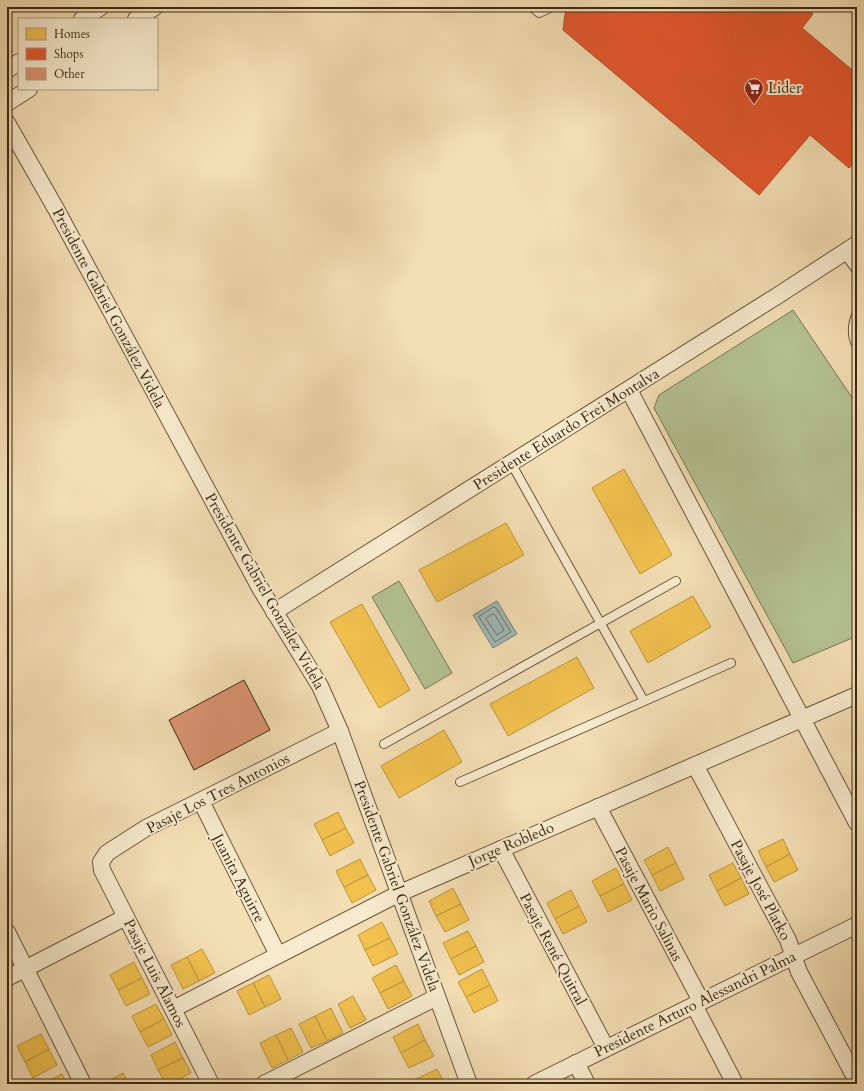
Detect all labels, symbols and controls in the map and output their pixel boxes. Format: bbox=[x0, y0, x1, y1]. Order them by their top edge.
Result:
legend bbox=[18, 18, 158, 90]
text: Homes bbox=[54, 26, 90, 42]
text: Shops bbox=[54, 46, 83, 62]
text: Other bbox=[54, 66, 85, 82]
supermarket icon: Lider bbox=[743, 77, 765, 105]
place label: Lider bbox=[768, 78, 802, 98]
street label: Presidente Gabriel González Videla bbox=[48, 205, 171, 412]
street label: Presidente Eduardo Frei Montalva bbox=[469, 363, 663, 495]
street label: Presidente Gabriel González Videla bbox=[200, 489, 330, 693]
street label: Pasaje Los Tres Antonios bbox=[143, 748, 293, 838]
street label: Presidente Gabriel González Videla bbox=[349, 778, 445, 995]
street label: Jorge Robledo bbox=[463, 817, 557, 872]
street label: Juanita Aguirre bbox=[207, 828, 270, 926]
street label: Pasaje José Platko bbox=[726, 836, 796, 944]
street label: Pasaje Mario Salinas bbox=[610, 843, 688, 965]
street label: Pasaje René Quitral bbox=[515, 889, 591, 1009]
street label: Pasaje Luis Alamos bbox=[119, 915, 191, 1031]
street label: Presidente Arturo Alessandri Palma bbox=[591, 946, 800, 1062]

